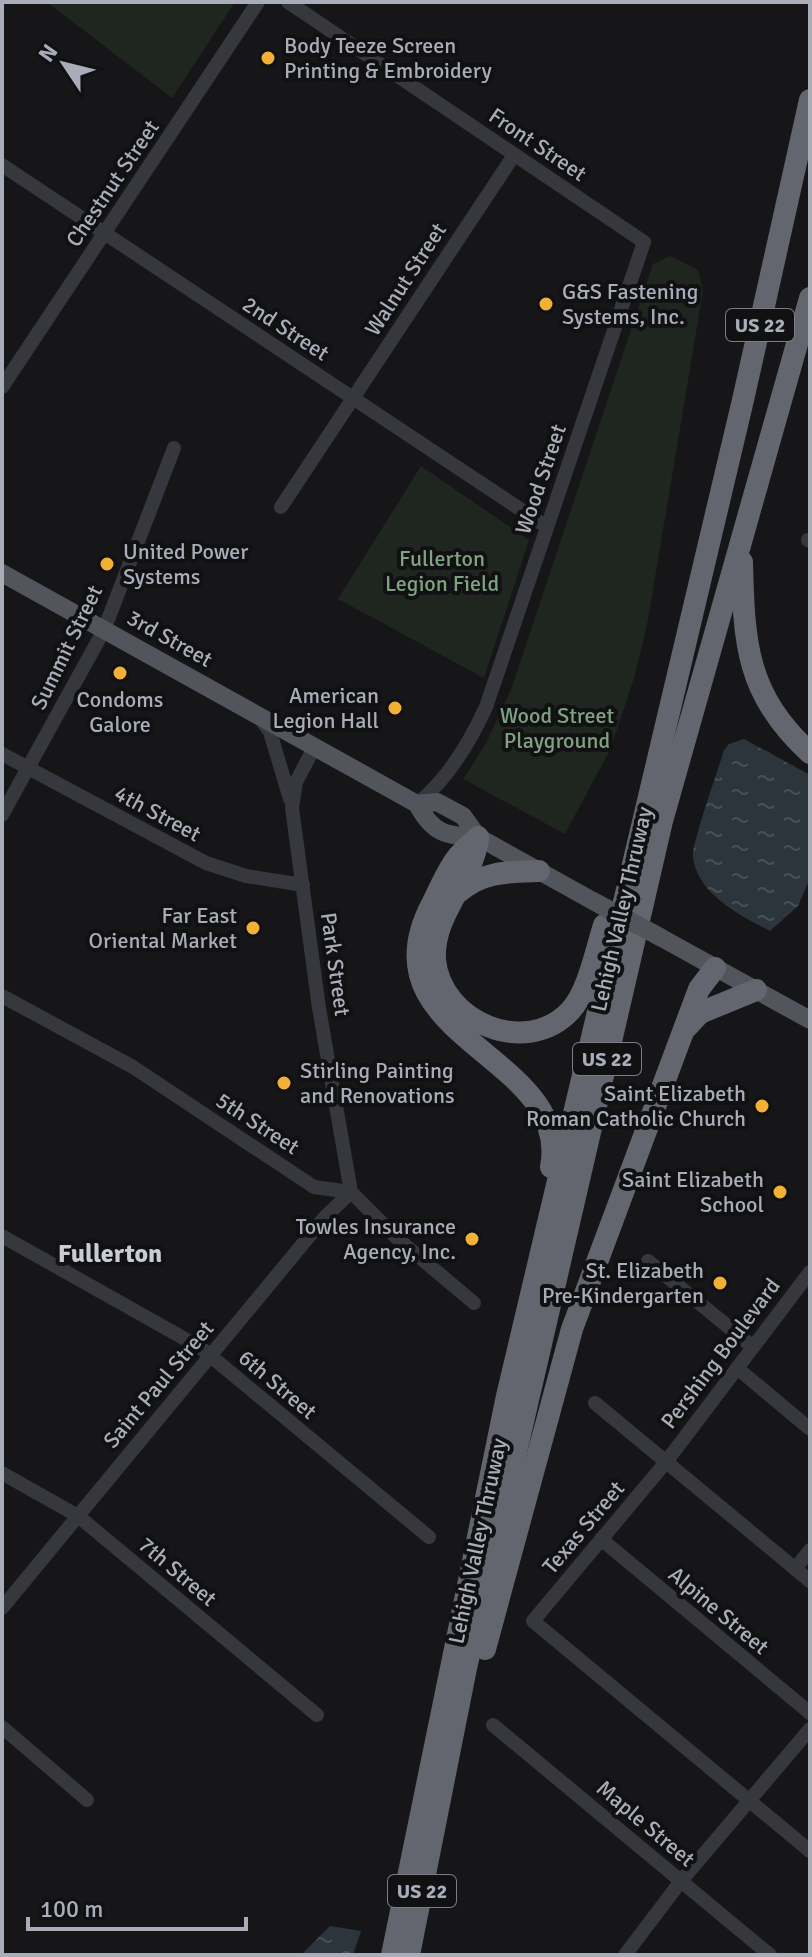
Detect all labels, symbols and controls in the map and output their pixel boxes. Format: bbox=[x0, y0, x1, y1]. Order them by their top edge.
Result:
north arrow bbox=[24, 24, 104, 104]
place label: Body Teeze Screen Printing & Embroidery bbox=[284, 32, 492, 84]
text: N bbox=[33, 39, 63, 67]
marker: Body Teeze Screen Printing & Embroidery bbox=[259, 49, 277, 67]
street label: Front Street bbox=[484, 102, 592, 187]
street label: Chestnut Street bbox=[60, 114, 165, 252]
street label: Walnut Street bbox=[359, 217, 452, 341]
place label: G&S Fastening Systems, Inc. bbox=[562, 278, 698, 330]
street label: 2nd Street bbox=[237, 290, 334, 367]
marker: G&S Fastening Systems, Inc. bbox=[537, 295, 555, 313]
road number: US 22 bbox=[726, 309, 794, 341]
street label: Wood Street bbox=[509, 420, 572, 538]
place label: United Power Systems bbox=[123, 538, 248, 590]
park label: Fullerton Legion Field bbox=[385, 545, 499, 597]
marker: United Power Systems bbox=[98, 555, 116, 573]
street label: Summit Street bbox=[25, 580, 108, 714]
street label: 3rd Street bbox=[122, 604, 217, 673]
marker: Condoms Galore bbox=[111, 664, 129, 682]
place label: American Legion Hall bbox=[273, 682, 379, 734]
place label: Condoms Galore bbox=[77, 686, 163, 738]
marker: American Legion Hall bbox=[386, 699, 404, 717]
park label: Wood Street Playground bbox=[500, 702, 615, 754]
street label: 4th Street bbox=[110, 780, 206, 848]
street label: Lehigh Valley Thruway bbox=[585, 803, 658, 1014]
place label: Far East Oriental Market bbox=[89, 902, 237, 954]
street label: Park Street bbox=[315, 910, 356, 1018]
marker: Far East Oriental Market bbox=[244, 919, 262, 937]
road number: US 22 bbox=[573, 1043, 641, 1075]
place label: Stirling Painting and Renovations bbox=[300, 1057, 455, 1109]
marker: Stirling Painting and Renovations bbox=[275, 1074, 293, 1092]
place label: Saint Elizabeth Roman Catholic Church bbox=[526, 1080, 746, 1132]
street label: 5th Street bbox=[211, 1087, 305, 1160]
marker: Saint Elizabeth Roman Catholic Church bbox=[753, 1097, 771, 1115]
place label: Saint Elizabeth School bbox=[622, 1166, 764, 1218]
marker: Saint Elizabeth School bbox=[771, 1183, 789, 1201]
place label: Towles Insurance Agency, Inc. bbox=[296, 1213, 456, 1265]
marker: Towles Insurance Agency, Inc. bbox=[463, 1230, 481, 1248]
district label: Fullerton bbox=[58, 1238, 162, 1270]
place label: St. Elizabeth Pre-Kindergarten bbox=[542, 1257, 704, 1309]
street label: Pershing Boulevard bbox=[655, 1273, 786, 1434]
marker: St. Elizabeth Pre-Kindergarten bbox=[711, 1274, 729, 1292]
street label: Saint Paul Street bbox=[97, 1315, 220, 1453]
street label: 6th Street bbox=[233, 1344, 322, 1425]
street label: Lehigh Valley Thruway bbox=[443, 1435, 513, 1646]
street label: Texas Street bbox=[537, 1475, 630, 1579]
street label: 7th Street bbox=[133, 1531, 222, 1612]
street label: Alpine Street bbox=[663, 1561, 774, 1660]
street label: Maple Street bbox=[591, 1774, 701, 1872]
road number: US 22 bbox=[388, 1875, 456, 1907]
scale bar bbox=[28, 1881, 246, 1931]
text: 100 m bbox=[40, 1894, 103, 1924]

